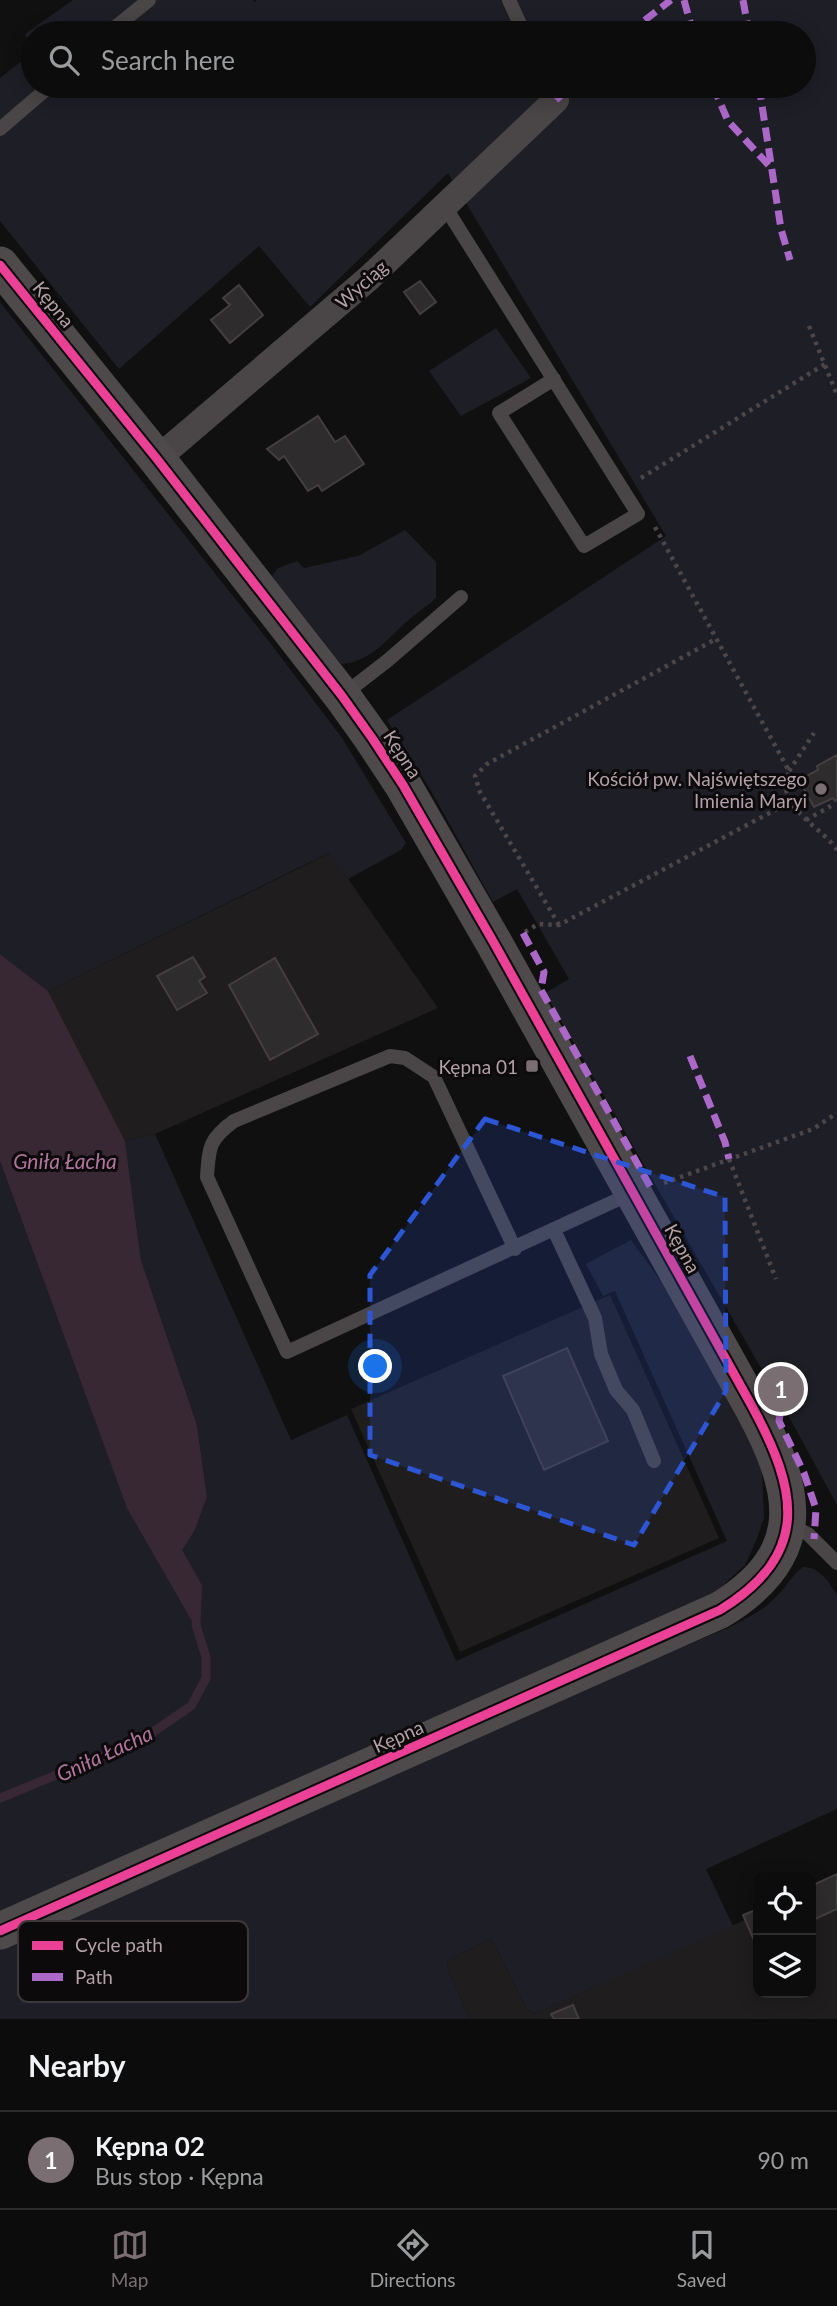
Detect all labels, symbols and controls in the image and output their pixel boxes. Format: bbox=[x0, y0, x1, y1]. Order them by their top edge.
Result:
search box bbox=[21, 21, 816, 98]
icon: search bbox=[45, 41, 83, 79]
text: Search here bbox=[101, 44, 235, 76]
street label: Wyciąg bbox=[330, 255, 392, 313]
street label: Kępna bbox=[29, 276, 79, 332]
street label: Kępna bbox=[379, 726, 427, 782]
place label: Kościół pw. Najświętszego Imienia Maryi bbox=[587, 767, 807, 812]
marker: Kościół pw. Najświętszego Imienia Maryi bbox=[813, 781, 829, 797]
place label: Kępna 01 bbox=[439, 1055, 518, 1078]
marker: Kępna 01 bbox=[524, 1058, 540, 1074]
water label: Gniła Łacha bbox=[13, 1148, 117, 1173]
street label: Kępna bbox=[660, 1219, 706, 1277]
your location bbox=[358, 1349, 392, 1383]
pin: 1 bbox=[758, 1363, 804, 1415]
street label: Kępna bbox=[369, 1715, 427, 1757]
water label: Gniła Łacha bbox=[52, 1720, 156, 1786]
map controls bbox=[753, 1872, 816, 1998]
button: locate bbox=[753, 1872, 816, 1935]
legend bbox=[18, 1921, 248, 2002]
text: Cycle path bbox=[75, 1933, 163, 1956]
button: layers bbox=[753, 1935, 816, 1998]
text: Path bbox=[75, 1965, 113, 1988]
text: Nearby bbox=[28, 2047, 126, 2083]
text: Kępna 02 bbox=[95, 2130, 205, 2162]
text: 1 bbox=[44, 2146, 58, 2174]
text: 90 m bbox=[758, 2146, 809, 2174]
text: Bus stop · Kępna bbox=[95, 2162, 264, 2190]
tab: Map bbox=[111, 2226, 149, 2291]
tab: Directions bbox=[370, 2226, 456, 2291]
tab: Saved bbox=[677, 2226, 726, 2291]

